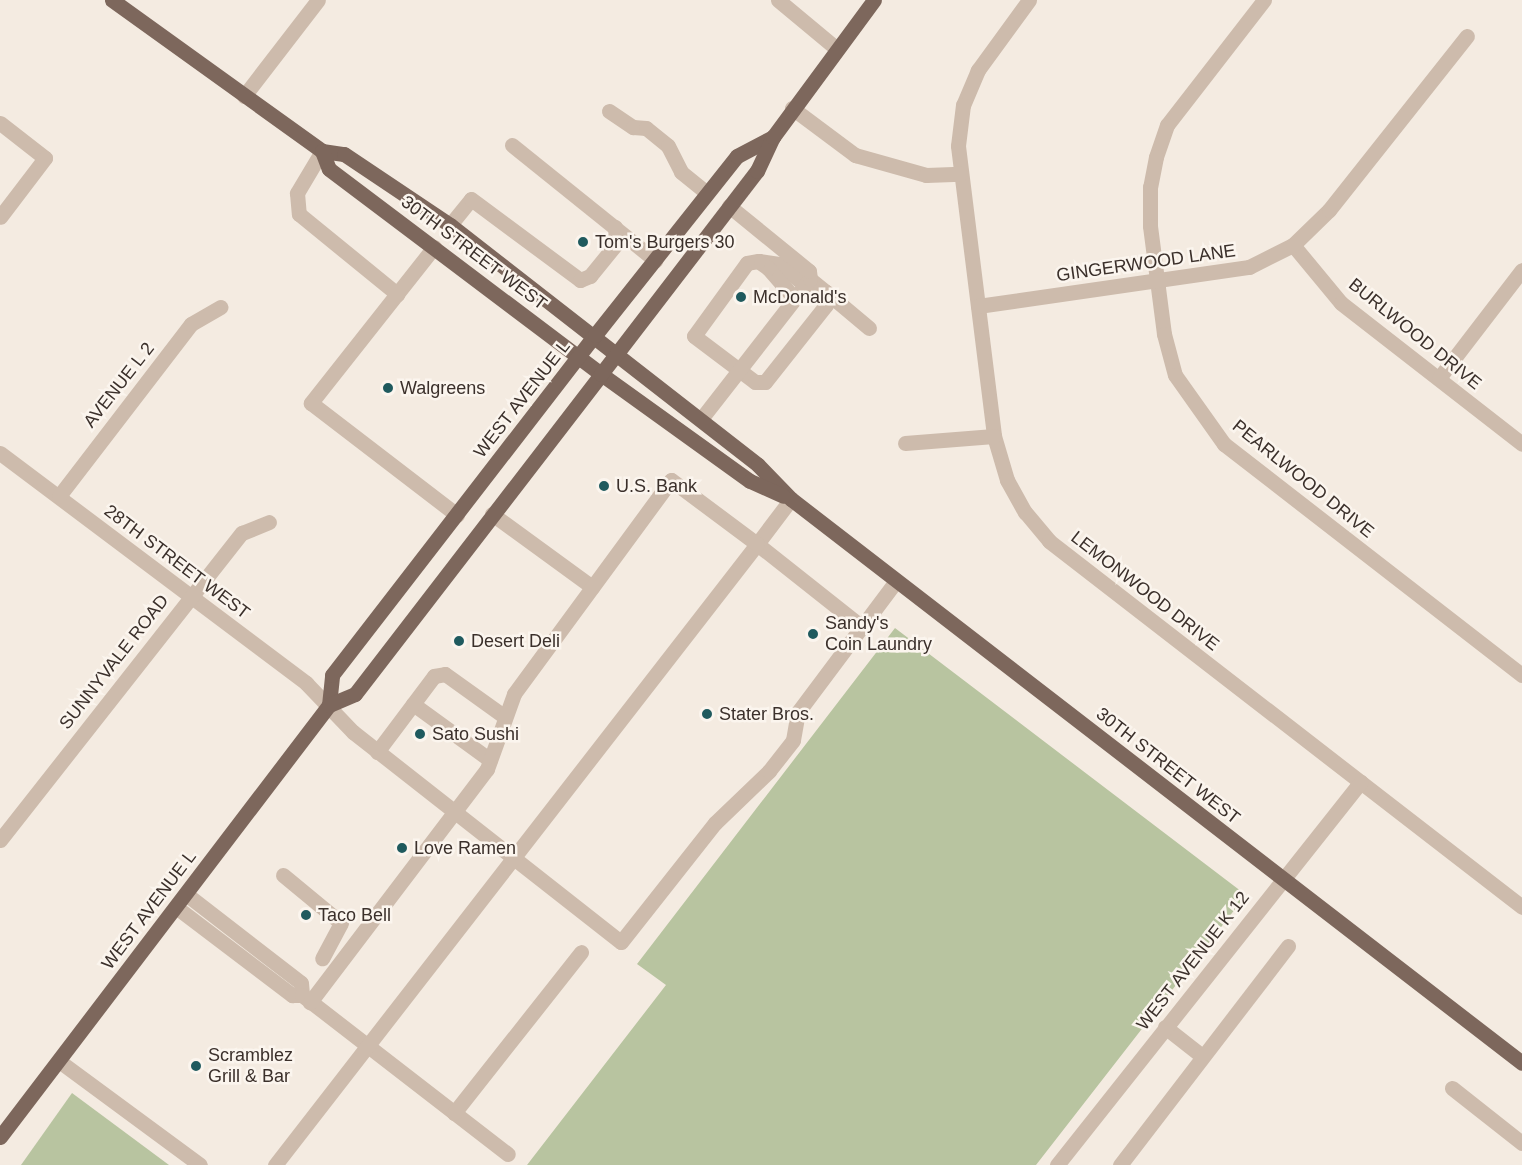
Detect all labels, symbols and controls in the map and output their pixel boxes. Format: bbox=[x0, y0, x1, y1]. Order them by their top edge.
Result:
street label: 30TH STREET WEST bbox=[397, 191, 551, 315]
place label: Tom's Burgers 30 bbox=[595, 231, 734, 253]
marker: Tom's Burgers 30 bbox=[576, 235, 590, 249]
street label: GINGERWOOD LANE bbox=[1055, 240, 1237, 286]
street label: BURLWOOD DRIVE bbox=[1344, 274, 1486, 394]
place label: McDonald's bbox=[753, 286, 846, 308]
marker: McDonald's bbox=[734, 290, 748, 304]
street label: WEST AVENUE L bbox=[469, 335, 575, 463]
street label: AVENUE L 2 bbox=[79, 338, 159, 432]
place label: Walgreens bbox=[400, 377, 485, 399]
marker: Walgreens bbox=[381, 381, 395, 395]
street label: PEARLWOOD DRIVE bbox=[1228, 415, 1378, 543]
place label: U.S. Bank bbox=[616, 475, 697, 497]
marker: U.S. Bank bbox=[597, 479, 611, 493]
street label: 28TH STREET WEST bbox=[100, 500, 254, 624]
street label: LEMONWOOD DRIVE bbox=[1067, 526, 1223, 656]
street label: SUNNYVALE ROAD bbox=[55, 590, 173, 734]
place label: Sandy's Coin Laundry bbox=[825, 613, 932, 656]
marker: Sandy's Coin Laundry bbox=[806, 627, 820, 641]
place label: Desert Deli bbox=[471, 630, 560, 652]
marker: Desert Deli bbox=[452, 634, 466, 648]
place label: Stater Bros. bbox=[719, 703, 814, 725]
street label: 30TH STREET WEST bbox=[1092, 703, 1244, 829]
marker: Stater Bros. bbox=[700, 707, 714, 721]
place label: Sato Sushi bbox=[432, 723, 519, 745]
marker: Sato Sushi bbox=[413, 727, 427, 741]
place label: Love Ramen bbox=[414, 837, 516, 859]
marker: Love Ramen bbox=[395, 841, 409, 855]
street label: WEST AVENUE L bbox=[97, 846, 201, 974]
street label: WEST AVENUE K 12 bbox=[1132, 887, 1254, 1035]
place label: Taco Bell bbox=[318, 904, 391, 926]
marker: Taco Bell bbox=[299, 908, 313, 922]
place label: Scramblez Grill & Bar bbox=[208, 1045, 293, 1088]
marker: Scramblez Grill & Bar bbox=[189, 1059, 203, 1073]

